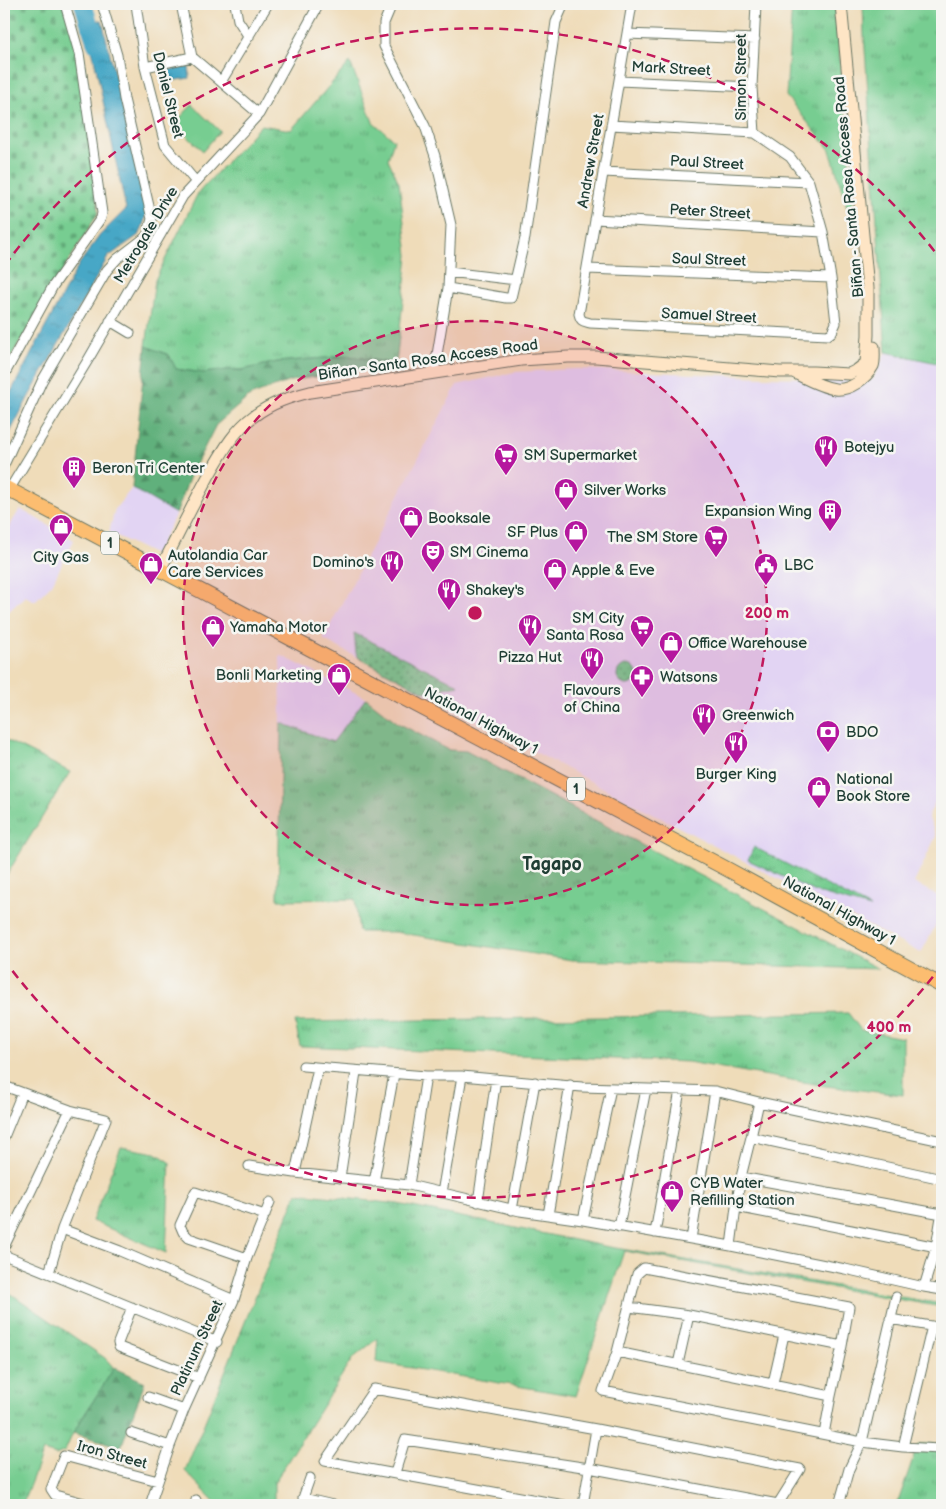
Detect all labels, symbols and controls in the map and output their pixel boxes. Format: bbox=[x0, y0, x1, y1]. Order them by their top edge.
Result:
street label: Simon Street bbox=[732, 33, 751, 120]
street label: Daniel Street bbox=[148, 50, 188, 141]
street label: Mark Street bbox=[631, 57, 711, 81]
street label: Biñan - Santa Rosa Access Road bbox=[830, 76, 868, 298]
street label: Andrew Street bbox=[573, 112, 609, 210]
street label: Paul Street bbox=[670, 152, 745, 174]
street label: Metrogate Drive bbox=[110, 183, 182, 287]
street label: Peter Street bbox=[669, 200, 751, 224]
street label: Saul Street bbox=[672, 249, 747, 271]
street label: Samuel Street bbox=[661, 304, 758, 328]
street label: Biñan - Santa Rosa Access Road bbox=[317, 335, 539, 385]
restaurant icon: Botejyu bbox=[813, 434, 839, 468]
place label: Botejyu bbox=[844, 438, 894, 457]
supermarket icon: SM Supermarket bbox=[493, 442, 519, 476]
place label: SM Supermarket bbox=[524, 446, 638, 465]
building icon: Beron Tri Center bbox=[61, 455, 87, 489]
place label: Beron Tri Center bbox=[92, 459, 205, 478]
shop icon: Silver Works bbox=[553, 477, 579, 511]
place label: Silver Works bbox=[584, 481, 667, 500]
building icon: Expansion Wing bbox=[817, 498, 843, 532]
place label: Expansion Wing bbox=[704, 502, 812, 521]
shop icon: Booksale bbox=[398, 505, 424, 539]
place label: Booksale bbox=[428, 509, 491, 528]
shop icon: City Gas bbox=[48, 513, 74, 547]
shop icon: SF Plus bbox=[563, 519, 589, 553]
place label: SF Plus bbox=[507, 523, 559, 542]
supermarket icon: The SM Store bbox=[703, 524, 729, 558]
place label: The SM Store bbox=[607, 528, 698, 547]
road number: 1 bbox=[101, 532, 119, 554]
theatre icon: SM Cinema bbox=[420, 539, 446, 573]
place label: SM Cinema bbox=[450, 543, 529, 562]
place label: Autolandia Car Care Services bbox=[168, 546, 268, 582]
place label: City Gas bbox=[33, 548, 89, 567]
restaurant icon: Domino's bbox=[379, 549, 405, 583]
shop icon: Autolandia Car Care Services bbox=[138, 551, 164, 585]
public building icon: LBC bbox=[753, 552, 779, 586]
place label: Domino's bbox=[312, 553, 375, 572]
place label: LBC bbox=[784, 556, 814, 575]
shop icon: Apple & Eve bbox=[542, 557, 568, 591]
place label: Apple & Eve bbox=[572, 561, 655, 580]
restaurant icon: Shakey's bbox=[436, 577, 462, 611]
place label: Shakey's bbox=[466, 581, 525, 600]
centre of rings bbox=[466, 604, 484, 622]
text: 200 m bbox=[745, 604, 789, 623]
place label: SM City Santa Rosa bbox=[546, 609, 624, 645]
restaurant icon: Pizza Hut bbox=[517, 613, 543, 647]
shop icon: Yamaha Motor bbox=[200, 614, 226, 648]
supermarket icon: SM City Santa Rosa bbox=[629, 614, 655, 648]
place label: Yamaha Motor bbox=[229, 618, 328, 637]
shop icon: Office Warehouse bbox=[658, 630, 684, 664]
place label: Office Warehouse bbox=[688, 634, 807, 653]
restaurant icon: Flavours of China bbox=[579, 646, 605, 680]
place label: Pizza Hut bbox=[498, 648, 562, 667]
shop icon: Bonli Marketing bbox=[326, 662, 352, 696]
pharmacy icon: Watsons bbox=[629, 664, 655, 698]
place label: Bonli Marketing bbox=[216, 666, 322, 685]
place label: Watsons bbox=[660, 668, 718, 687]
place label: Flavours of China bbox=[563, 681, 621, 717]
street label: National Highway 1 bbox=[421, 683, 541, 759]
restaurant icon: Greenwich bbox=[691, 702, 717, 736]
place label: Greenwich bbox=[722, 706, 794, 725]
bank icon: BDO bbox=[815, 719, 841, 753]
place label: BDO bbox=[846, 723, 879, 742]
restaurant icon: Burger King bbox=[723, 730, 749, 764]
place label: Burger King bbox=[695, 765, 777, 784]
place label: National Book Store bbox=[836, 770, 910, 806]
shop icon: National Book Store bbox=[806, 775, 832, 809]
road number: 1 bbox=[567, 778, 585, 801]
district label: Tagapo bbox=[522, 854, 582, 875]
street label: National Highway 1 bbox=[779, 872, 899, 950]
text: 400 m bbox=[867, 1018, 911, 1037]
place label: CYB Water Refilling Station bbox=[690, 1174, 795, 1210]
shop icon: CYB Water Refilling Station bbox=[659, 1179, 685, 1213]
street label: Platinum Street bbox=[167, 1297, 228, 1399]
street label: Iron Street bbox=[75, 1437, 149, 1474]

